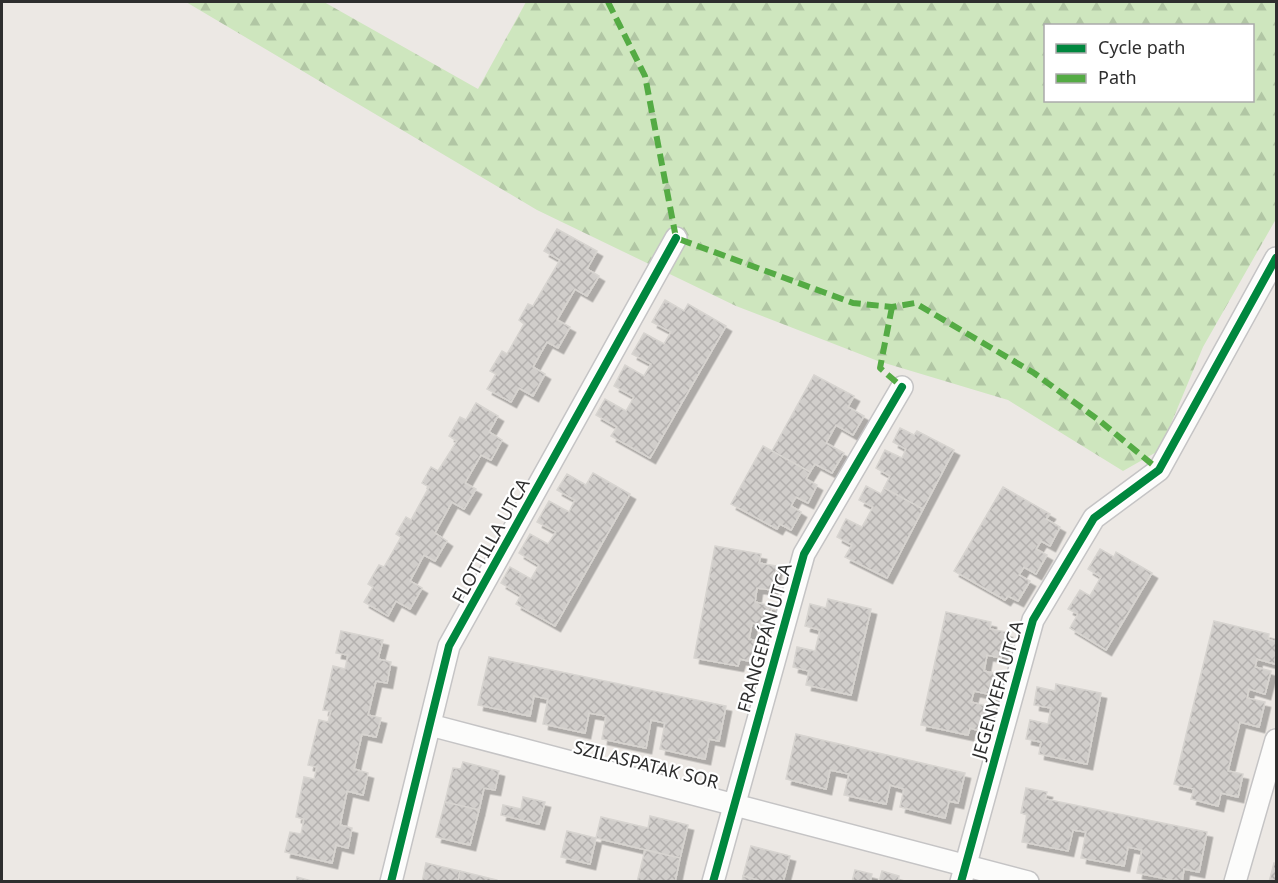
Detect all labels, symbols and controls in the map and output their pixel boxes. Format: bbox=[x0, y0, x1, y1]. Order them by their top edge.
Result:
legend bbox=[1044, 24, 1254, 102]
text: Cycle path bbox=[1098, 35, 1185, 59]
text: Path bbox=[1098, 65, 1137, 89]
street label: FLOTTILLA UTCA bbox=[446, 473, 535, 607]
street label: FRANGEPÁN UTCA bbox=[731, 560, 797, 715]
street label: JEGENYEFA UTCA bbox=[965, 617, 1028, 764]
street label: SZILASPATAK SOR bbox=[571, 734, 721, 794]

